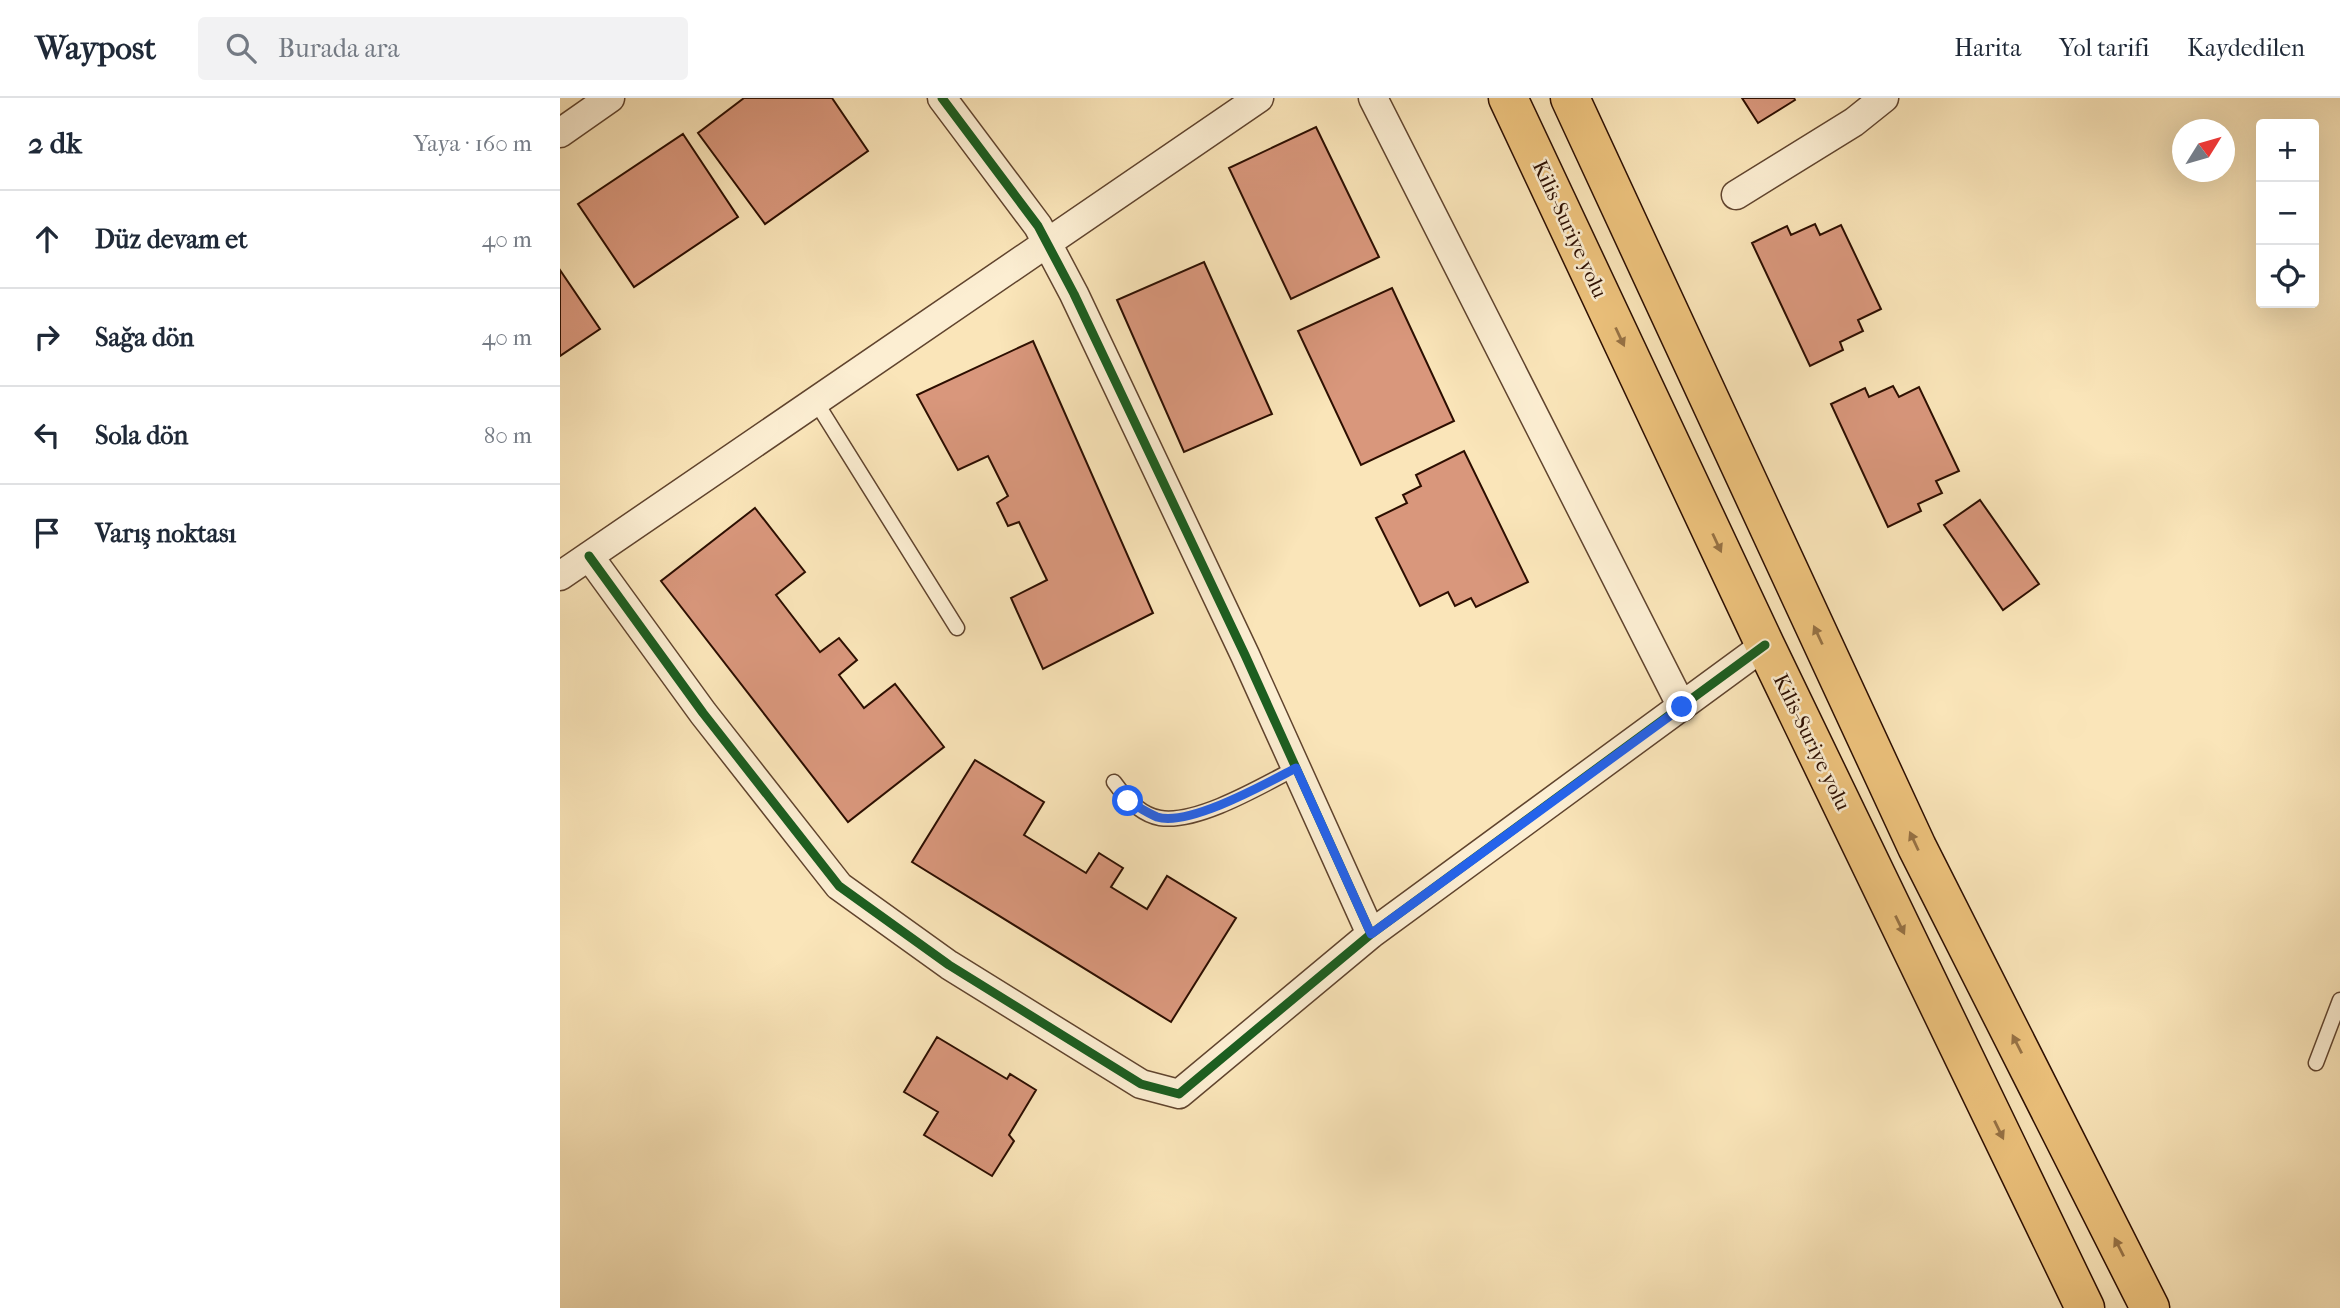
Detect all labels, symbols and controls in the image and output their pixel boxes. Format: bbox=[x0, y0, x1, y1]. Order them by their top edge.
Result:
search box bbox=[198, 17, 688, 80]
text: Waypost bbox=[35, 29, 156, 68]
icon: search bbox=[222, 29, 260, 67]
text: Burada ara bbox=[278, 33, 400, 64]
text: Harita bbox=[1954, 34, 2021, 62]
text: Yol tarifi bbox=[2059, 34, 2149, 62]
text: Kaydedilen bbox=[2187, 34, 2305, 62]
north arrow bbox=[2172, 119, 2235, 182]
map controls bbox=[2256, 119, 2319, 308]
button: + bbox=[2256, 119, 2319, 182]
text: 2 dk bbox=[28, 126, 82, 161]
text: Yaya · 160 m bbox=[413, 130, 532, 157]
street label: Kilis-Suriye yolu bbox=[1528, 156, 1612, 302]
button: − bbox=[2256, 182, 2319, 245]
icon: ahead bbox=[28, 220, 66, 258]
text: Düz devam et bbox=[95, 224, 248, 255]
text: 40 m bbox=[482, 226, 532, 253]
button: locate bbox=[2256, 245, 2319, 308]
icon: right bbox=[28, 318, 66, 356]
text: Sağa dön bbox=[95, 322, 194, 353]
text: 40 m bbox=[482, 324, 532, 351]
one-way arrow bbox=[1615, 327, 1626, 347]
icon: left bbox=[28, 416, 66, 454]
text: Sola dön bbox=[95, 420, 188, 451]
text: 80 m bbox=[484, 422, 532, 449]
icon: arrive bbox=[28, 514, 66, 552]
text: Varış noktası bbox=[95, 518, 236, 549]
one-way arrow bbox=[1712, 533, 1723, 553]
one-way arrow bbox=[1813, 624, 1824, 645]
street label: Kilis-Suriye yolu bbox=[1769, 670, 1855, 814]
route end bbox=[1666, 691, 1697, 722]
route start bbox=[1112, 785, 1143, 816]
one-way arrow bbox=[1908, 831, 1920, 851]
one-way arrow bbox=[1895, 915, 1906, 935]
one-way arrow bbox=[2011, 1034, 2022, 1054]
one-way arrow bbox=[1993, 1120, 2005, 1140]
one-way arrow bbox=[2114, 1237, 2125, 1257]

